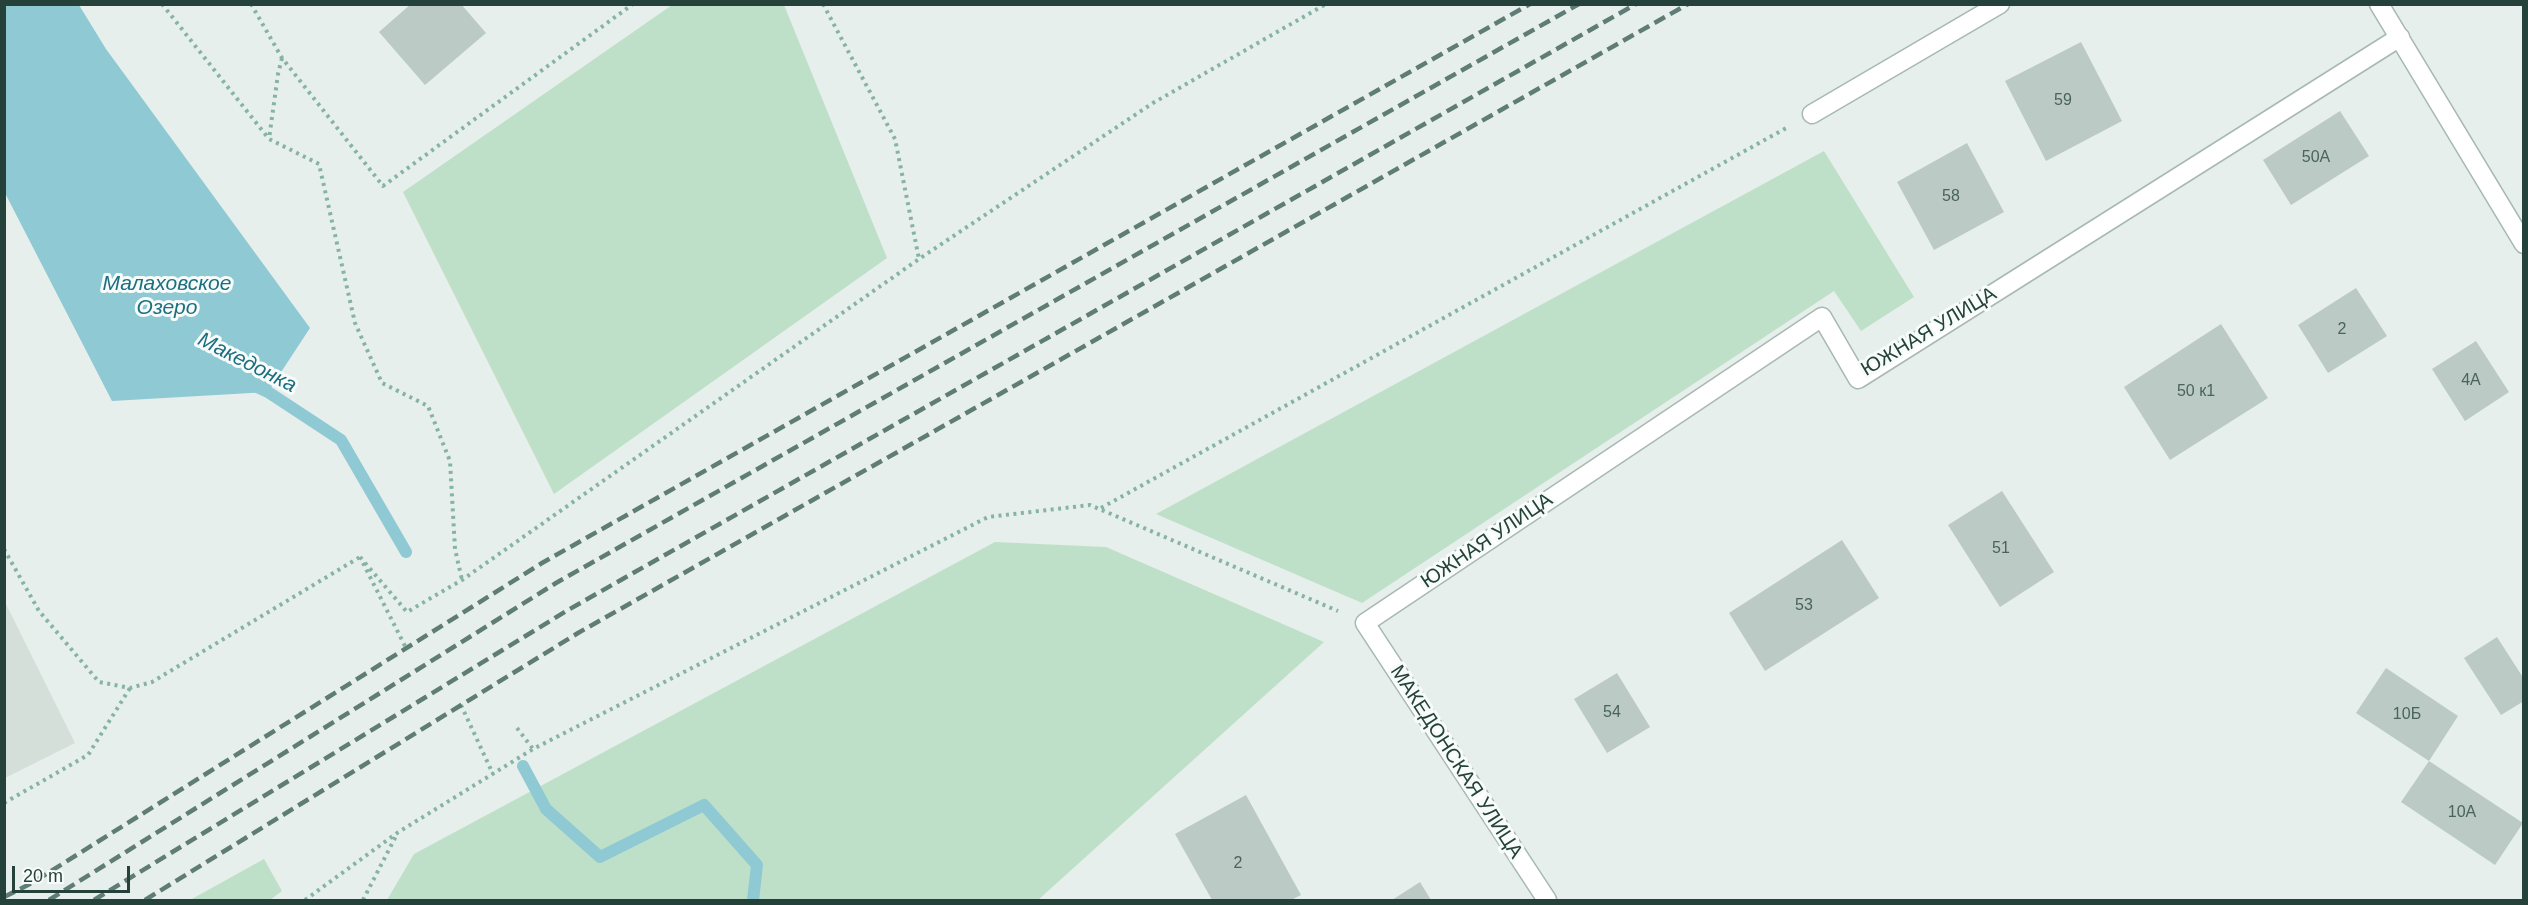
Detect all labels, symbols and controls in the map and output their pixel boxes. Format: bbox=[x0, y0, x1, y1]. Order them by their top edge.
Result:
house number: 59 bbox=[2054, 91, 2072, 111]
house number: 50А bbox=[2302, 148, 2330, 168]
house number: 58 bbox=[1942, 187, 1960, 207]
water label: Малаховское Озеро bbox=[103, 271, 231, 321]
street label: ЮЖНАЯ УЛИЦА bbox=[1857, 282, 2001, 382]
house number: 2 bbox=[2338, 320, 2346, 340]
water label: Македонка bbox=[194, 327, 300, 399]
house number: 4А bbox=[2461, 371, 2481, 391]
house number: 50 к1 bbox=[2177, 382, 2215, 402]
street label: ЮЖНАЯ УЛИЦА bbox=[1417, 488, 1557, 594]
house number: 51 bbox=[1992, 539, 2010, 559]
house number: 53 bbox=[1795, 596, 1813, 616]
street label: МАКЕДОНСКАЯ УЛИЦА bbox=[1384, 661, 1528, 863]
house number: 54 bbox=[1603, 703, 1621, 723]
house number: 10Б bbox=[2393, 705, 2421, 725]
house number: 10А bbox=[2448, 803, 2476, 823]
scale bar bbox=[15, 854, 134, 892]
house number: 2 bbox=[1234, 854, 1242, 874]
text: 20 m bbox=[23, 866, 63, 886]

